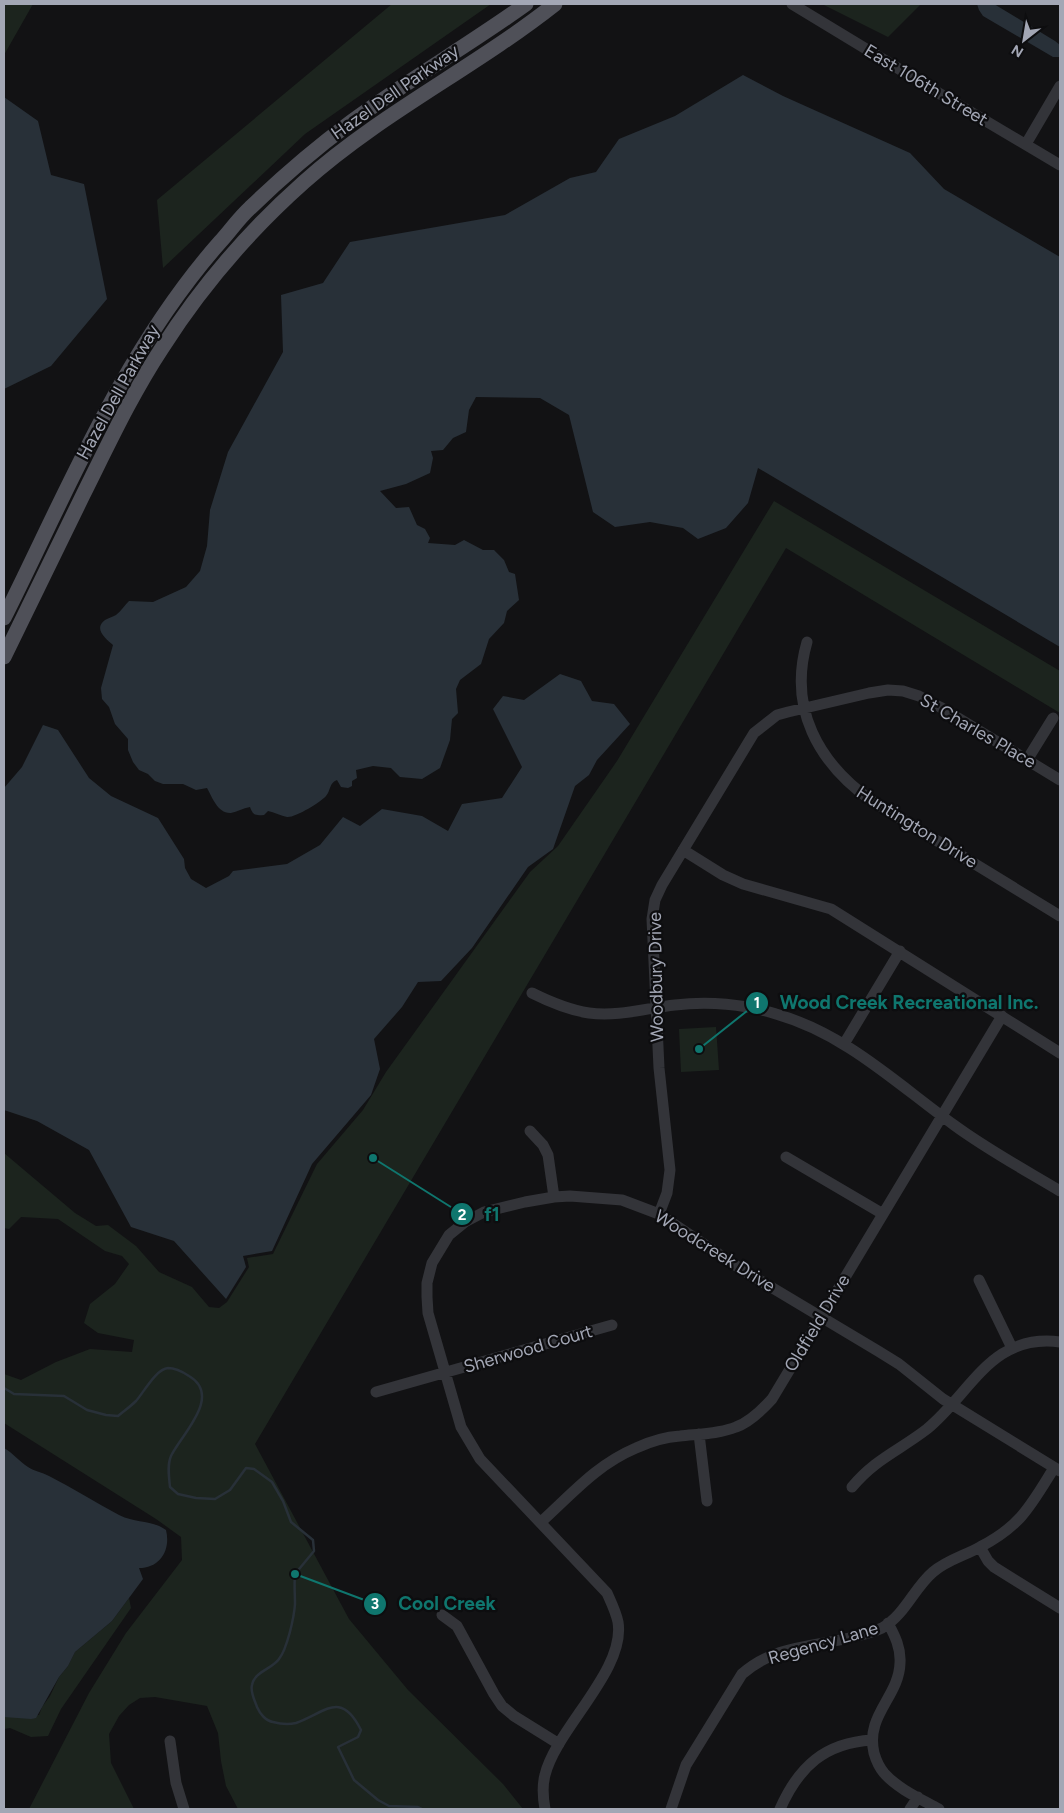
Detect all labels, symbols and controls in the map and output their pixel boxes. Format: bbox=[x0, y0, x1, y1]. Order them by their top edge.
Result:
north arrow bbox=[999, 15, 1049, 65]
street label: Hazel Dell Parkway bbox=[327, 39, 464, 144]
street label: East 106th Street bbox=[860, 39, 992, 131]
text: N bbox=[1009, 41, 1027, 61]
street label: Hazel Dell Parkway bbox=[72, 320, 164, 463]
street label: St Charles Place bbox=[916, 689, 1040, 773]
street label: Huntington Drive bbox=[852, 781, 982, 873]
street label: Woodbury Drive bbox=[644, 912, 668, 1042]
callout: Wood Creek Recreational Inc. bbox=[745, 986, 1048, 1020]
text: Wood Creek Recreational Inc. bbox=[780, 991, 1038, 1014]
text: 1 bbox=[754, 994, 760, 1012]
callout: f1 bbox=[450, 1197, 510, 1231]
text: f1 bbox=[484, 1203, 500, 1226]
street label: Woodcreek Drive bbox=[651, 1205, 780, 1297]
text: 2 bbox=[458, 1206, 467, 1224]
street label: Oldfield Drive bbox=[779, 1270, 855, 1376]
street label: Sherwood Court bbox=[461, 1320, 595, 1378]
callout: Cool Creek bbox=[363, 1587, 505, 1621]
text: Cool Creek bbox=[398, 1592, 496, 1615]
text: 3 bbox=[371, 1595, 379, 1613]
street label: Regency Lane bbox=[765, 1617, 881, 1669]

